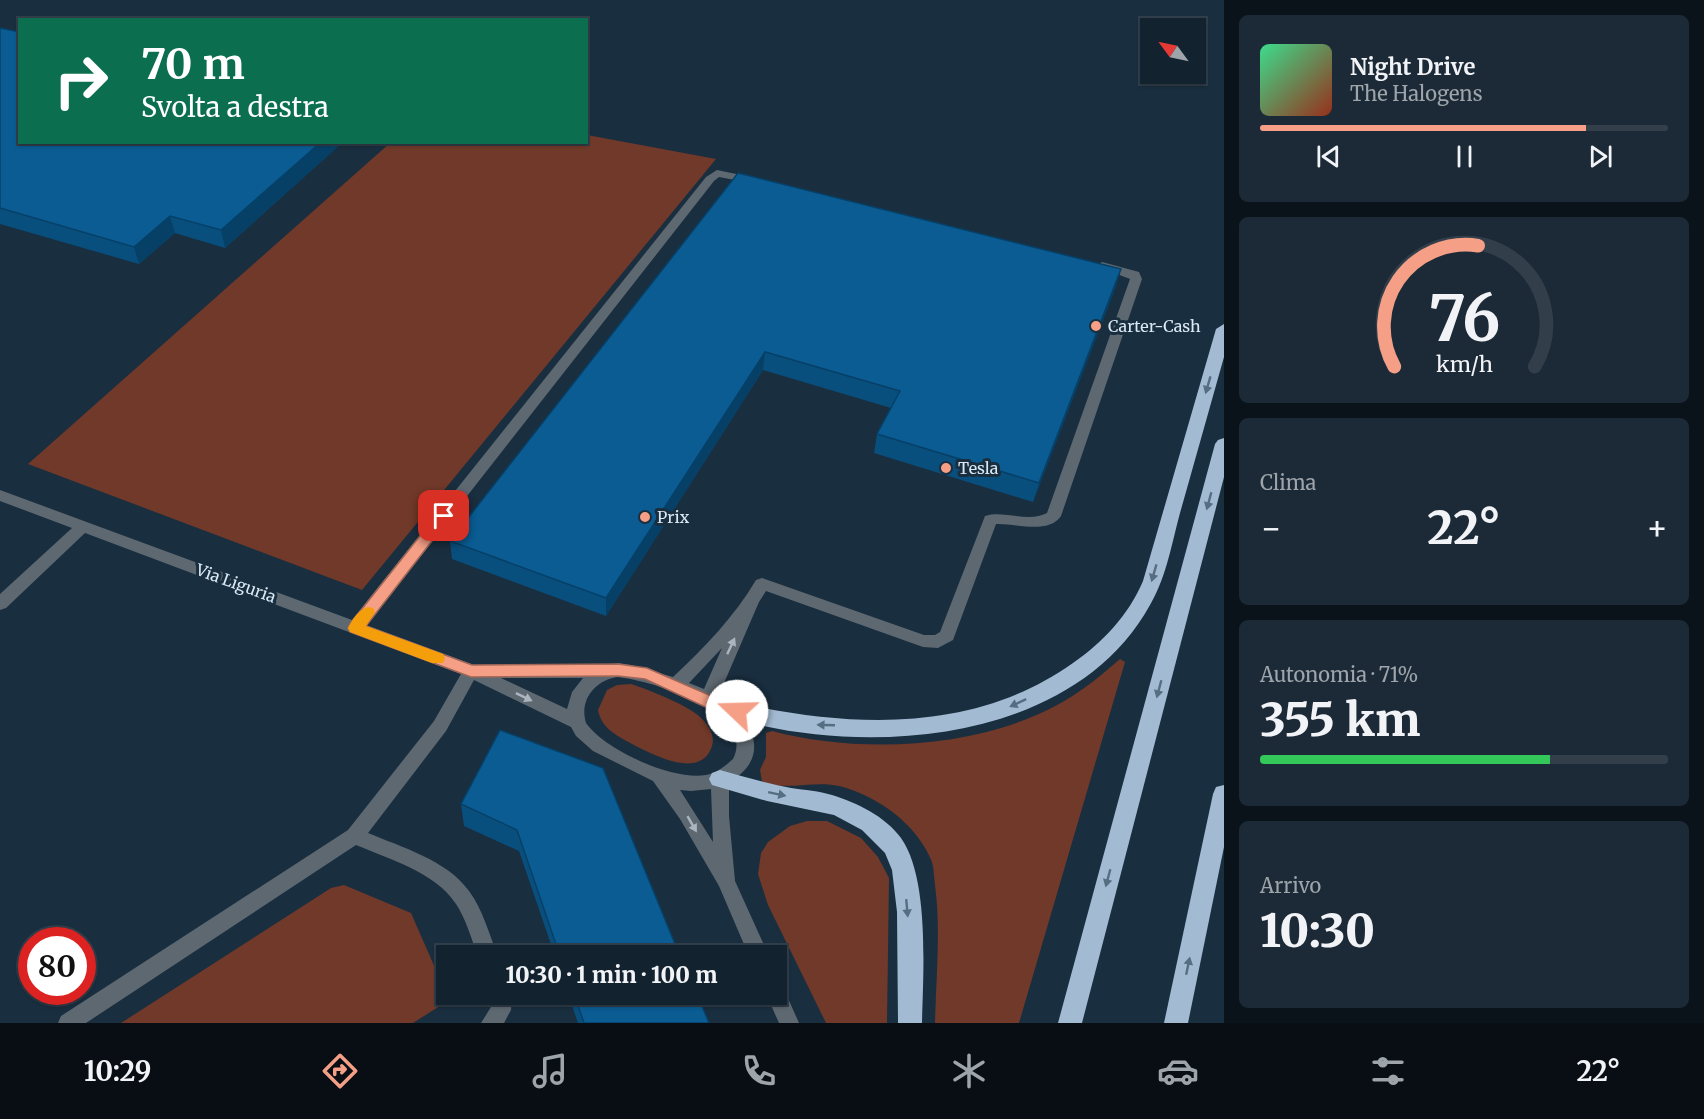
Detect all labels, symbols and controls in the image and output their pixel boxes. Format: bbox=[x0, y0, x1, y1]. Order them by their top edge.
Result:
north arrow bbox=[1140, 18, 1206, 84]
map controls bbox=[1140, 18, 1206, 84]
text: 70 m bbox=[141, 38, 245, 90]
icon: right bbox=[42, 42, 120, 120]
text: Night Drive bbox=[1350, 53, 1475, 81]
text: The Halogens bbox=[1350, 81, 1482, 106]
text: Svolta a destra bbox=[141, 90, 329, 124]
icon: previous bbox=[1312, 140, 1345, 173]
icon: pause bbox=[1448, 140, 1481, 173]
icon: next bbox=[1584, 140, 1617, 173]
text: 76 bbox=[1428, 280, 1500, 358]
place label: Carter-Cash bbox=[1108, 316, 1201, 336]
marker: Carter-Cash bbox=[1089, 319, 1103, 333]
text: km/h bbox=[1436, 351, 1492, 378]
one-way arrow bbox=[1203, 376, 1212, 394]
place label: Tesla bbox=[958, 458, 999, 478]
marker: Tesla bbox=[939, 461, 953, 475]
text: Clima bbox=[1260, 470, 1316, 495]
pin bbox=[418, 490, 469, 541]
one-way arrow bbox=[1204, 492, 1213, 510]
icon: arrive bbox=[427, 499, 460, 532]
text: 22° bbox=[1427, 500, 1501, 556]
place label: Prix bbox=[657, 507, 690, 527]
text: − bbox=[1260, 508, 1282, 549]
text: + bbox=[1646, 508, 1668, 549]
marker: Prix bbox=[638, 510, 652, 524]
street label: Via Liguria bbox=[192, 559, 279, 607]
one-way arrow bbox=[1149, 564, 1158, 582]
one-way arrow bbox=[726, 638, 735, 655]
text: Autonomia · 71% bbox=[1260, 662, 1418, 687]
position arrow bbox=[705, 679, 769, 743]
one-way arrow bbox=[1153, 680, 1163, 698]
one-way arrow bbox=[515, 692, 532, 701]
text: 355 km bbox=[1260, 692, 1420, 748]
one-way arrow bbox=[1009, 699, 1027, 709]
one-way arrow bbox=[817, 720, 836, 729]
one-way arrow bbox=[768, 790, 787, 799]
one-way arrow bbox=[687, 816, 697, 833]
one-way arrow bbox=[1103, 868, 1113, 887]
text: Arrivo bbox=[1260, 873, 1321, 898]
one-way arrow bbox=[903, 898, 912, 917]
text: 10:30 bbox=[1260, 903, 1375, 959]
speed limit sign: 80 bbox=[18, 927, 96, 1005]
one-way arrow bbox=[1184, 956, 1193, 975]
text: 10:30 · 1 min · 100 m bbox=[506, 961, 717, 989]
icon: directions bbox=[319, 1050, 361, 1092]
icon: music bbox=[529, 1050, 571, 1092]
icon: phone bbox=[738, 1050, 780, 1092]
icon: climate bbox=[948, 1050, 990, 1092]
icon: car bbox=[1157, 1050, 1199, 1092]
icon: filters bbox=[1367, 1050, 1409, 1092]
text: 10:29 bbox=[84, 1054, 151, 1088]
text: 22° bbox=[1576, 1054, 1620, 1088]

